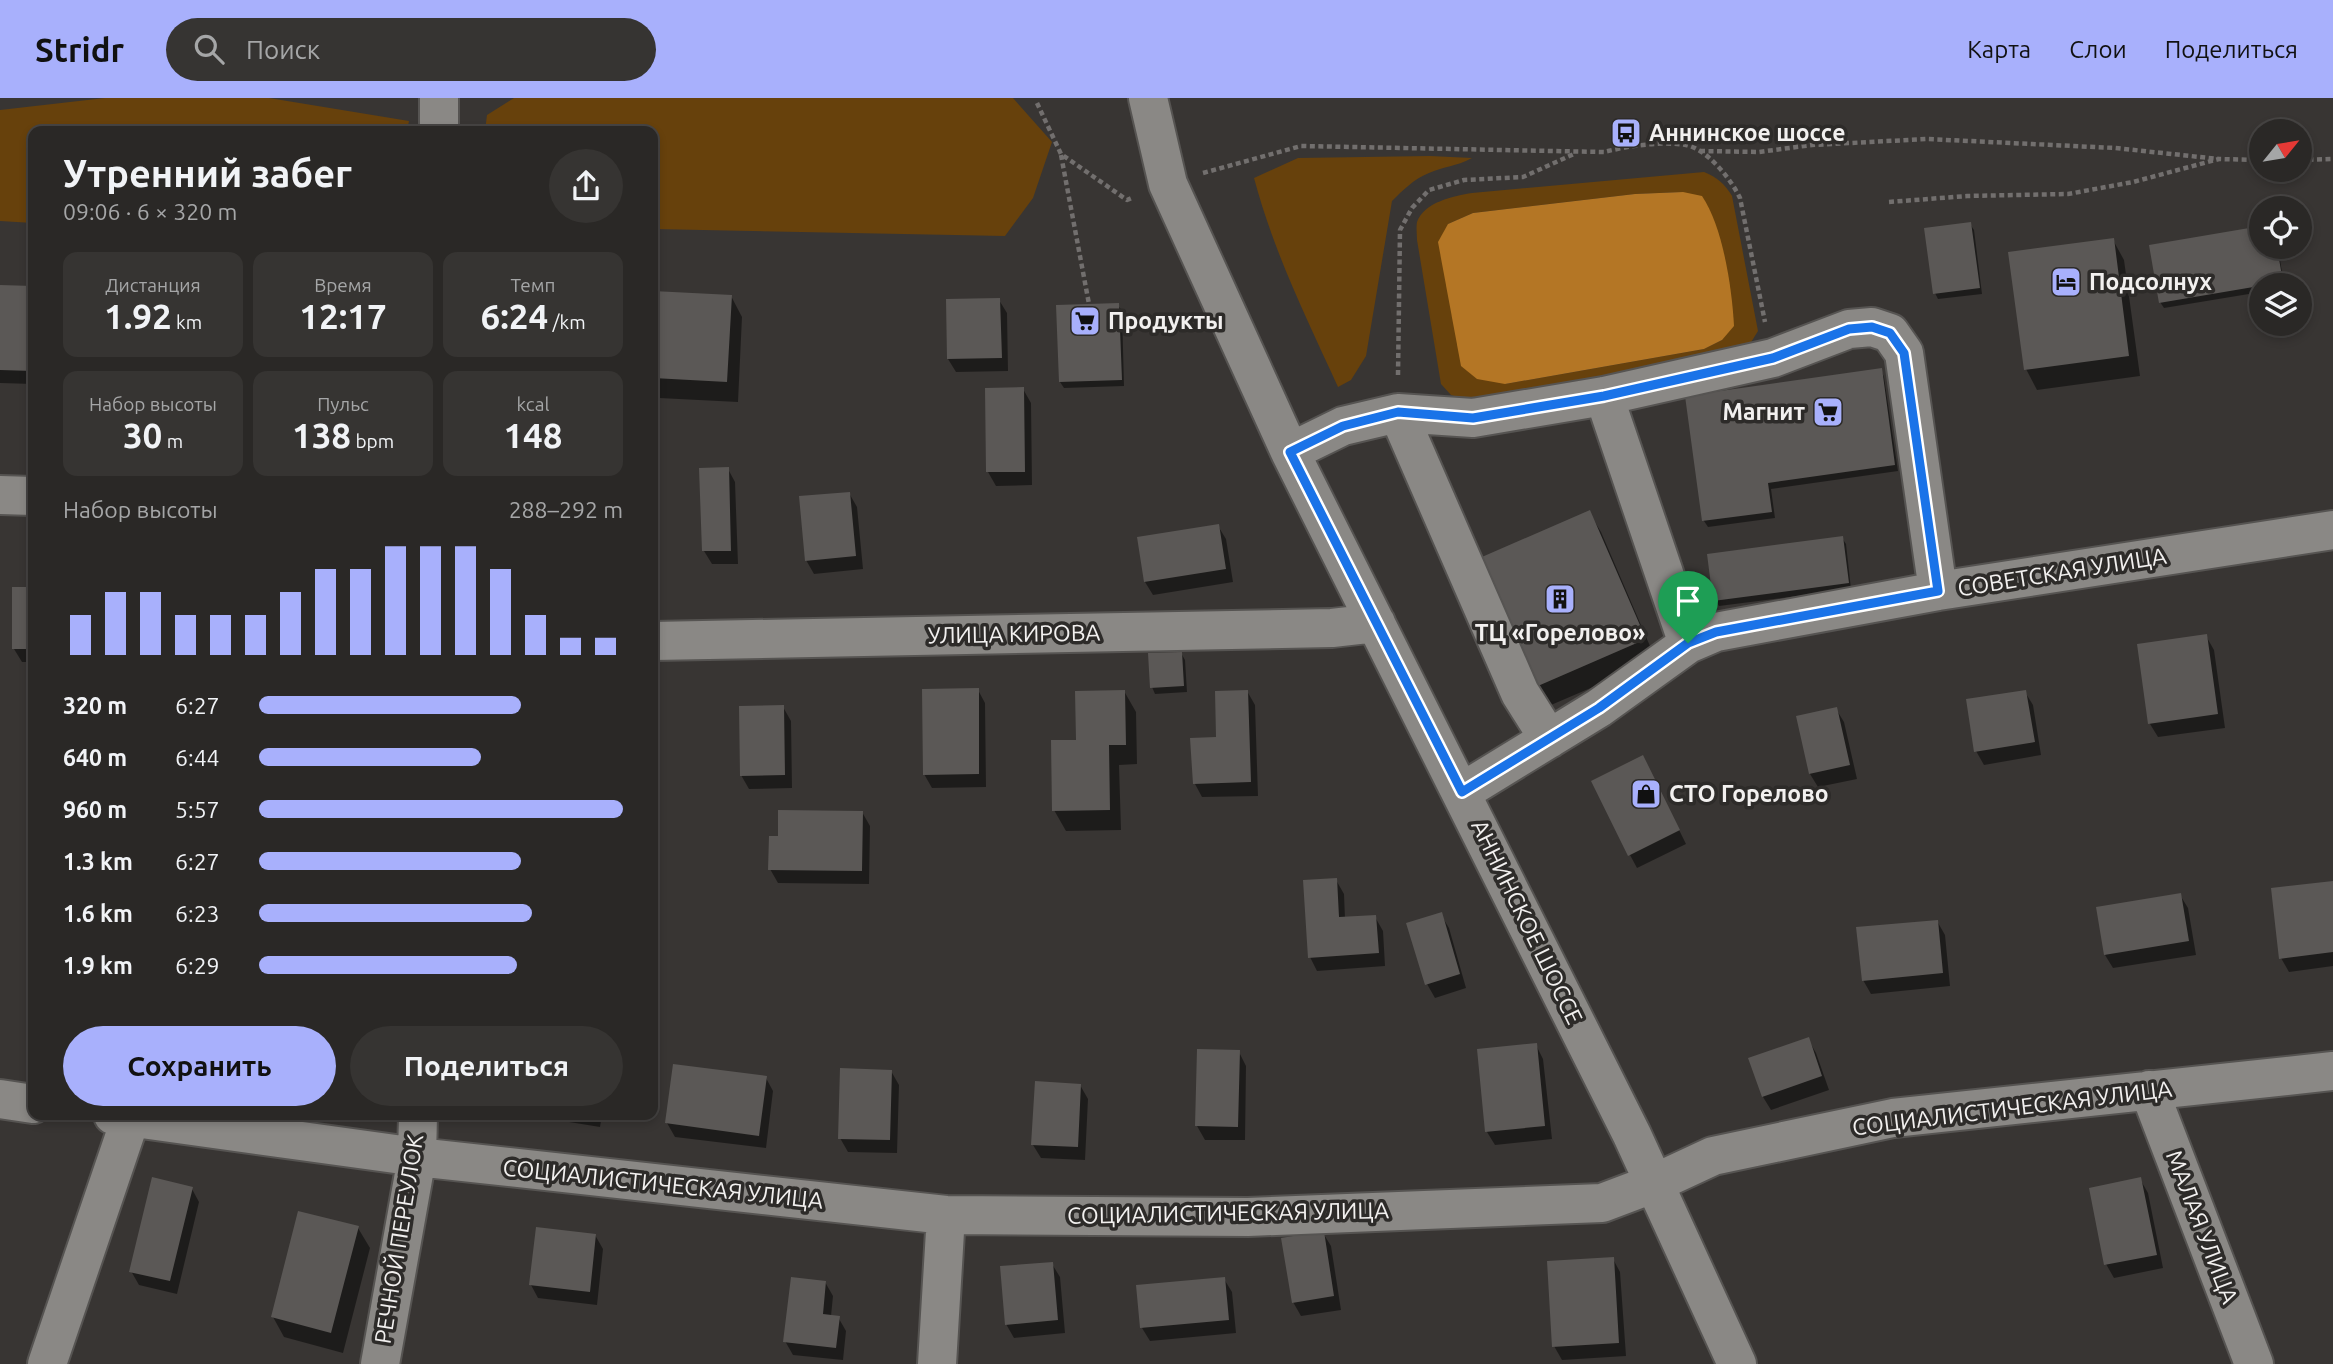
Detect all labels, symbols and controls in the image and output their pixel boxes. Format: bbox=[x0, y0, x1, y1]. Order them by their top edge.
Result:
search box bbox=[166, 18, 656, 81]
icon: search bbox=[190, 30, 228, 68]
text: Stridr bbox=[35, 31, 124, 68]
text: Поиск bbox=[246, 35, 320, 64]
text: Карта bbox=[1967, 36, 2031, 63]
text: Слои bbox=[2069, 36, 2127, 63]
text: Поделиться bbox=[2165, 36, 2298, 63]
bus stop icon: Аннинское шоссе bbox=[1609, 116, 1643, 150]
north arrow bbox=[2249, 119, 2312, 182]
map controls bbox=[2249, 119, 2312, 336]
place label: Аннинское шоссе bbox=[1649, 120, 1845, 145]
button: share bbox=[549, 149, 623, 223]
text: Утренний забег bbox=[63, 152, 352, 194]
button: locate bbox=[2249, 196, 2312, 259]
text: 09:06 · 6 × 320 m bbox=[63, 199, 237, 224]
hotel icon: Подсолнух bbox=[2049, 265, 2083, 299]
place label: Подсолнух bbox=[2089, 269, 2213, 294]
button: layers bbox=[2249, 273, 2312, 336]
text: Дистанция bbox=[105, 274, 201, 296]
text: Время bbox=[314, 274, 372, 296]
text: Темп bbox=[511, 274, 555, 296]
text: 1.92 bbox=[104, 296, 172, 336]
text: 12:17 bbox=[299, 296, 387, 336]
text: 6:24 bbox=[480, 296, 548, 336]
supermarket icon: Продукты bbox=[1068, 304, 1102, 338]
place label: Продукты bbox=[1108, 308, 1224, 333]
text: km bbox=[172, 311, 202, 333]
text: /km bbox=[548, 311, 586, 333]
text: Набор высоты bbox=[89, 393, 217, 415]
text: Пульс bbox=[317, 393, 369, 415]
text: kcal bbox=[517, 393, 549, 415]
supermarket icon: Магнит bbox=[1811, 395, 1845, 429]
place label: Магнит bbox=[1723, 399, 1805, 424]
text: 30 bbox=[123, 415, 162, 455]
text: 138 bbox=[292, 415, 351, 455]
text: 148 bbox=[503, 415, 563, 455]
text: m bbox=[162, 430, 183, 452]
text: bpm bbox=[351, 430, 394, 452]
text: Набор высоты bbox=[63, 497, 218, 522]
text: 288–292 m bbox=[509, 497, 623, 522]
street label: СОВЕТСКАЯ УЛИЦА bbox=[1956, 543, 2168, 600]
pin bbox=[1658, 571, 1718, 643]
building icon: ТЦ «Горелово» bbox=[1543, 582, 1577, 616]
icon: arrive bbox=[1669, 582, 1707, 620]
street label: УЛИЦА КИРОВА bbox=[927, 619, 1101, 648]
place label: ТЦ «Горелово» bbox=[1475, 620, 1645, 645]
text: 320 m bbox=[63, 693, 127, 718]
text: 6:27 bbox=[175, 693, 220, 718]
text: 640 m bbox=[63, 745, 127, 770]
text: 6:44 bbox=[175, 745, 220, 770]
shop icon: СТО Горелово bbox=[1629, 777, 1663, 811]
place label: СТО Горелово bbox=[1669, 781, 1829, 806]
text: 960 m bbox=[63, 797, 127, 822]
text: 5:57 bbox=[175, 797, 220, 822]
street label: АННИНСКОЕ ШОССЕ bbox=[1467, 816, 1588, 1028]
text: 1.3 km bbox=[63, 849, 133, 874]
text: 6:27 bbox=[175, 849, 220, 874]
text: 1.6 km bbox=[63, 901, 133, 926]
text: 6:23 bbox=[175, 901, 220, 926]
text: 1.9 km bbox=[63, 953, 133, 978]
text: 6:29 bbox=[175, 953, 220, 978]
button: Сохранить bbox=[63, 1026, 336, 1106]
button: Поделиться bbox=[350, 1026, 623, 1106]
street label: СОЦИАЛИСТИЧЕСКАЯ УЛИЦА bbox=[1851, 1075, 2173, 1140]
street label: РЕЧНОЙ ПЕРЕУЛОК bbox=[370, 1132, 427, 1345]
street label: МАЛАЯ УЛИЦА bbox=[2162, 1147, 2243, 1307]
street label: СОЦИАЛИСТИЧЕСКАЯ УЛИЦА bbox=[502, 1154, 825, 1213]
street label: СОЦИАЛИСТИЧЕСКАЯ УЛИЦА bbox=[1067, 1197, 1389, 1228]

